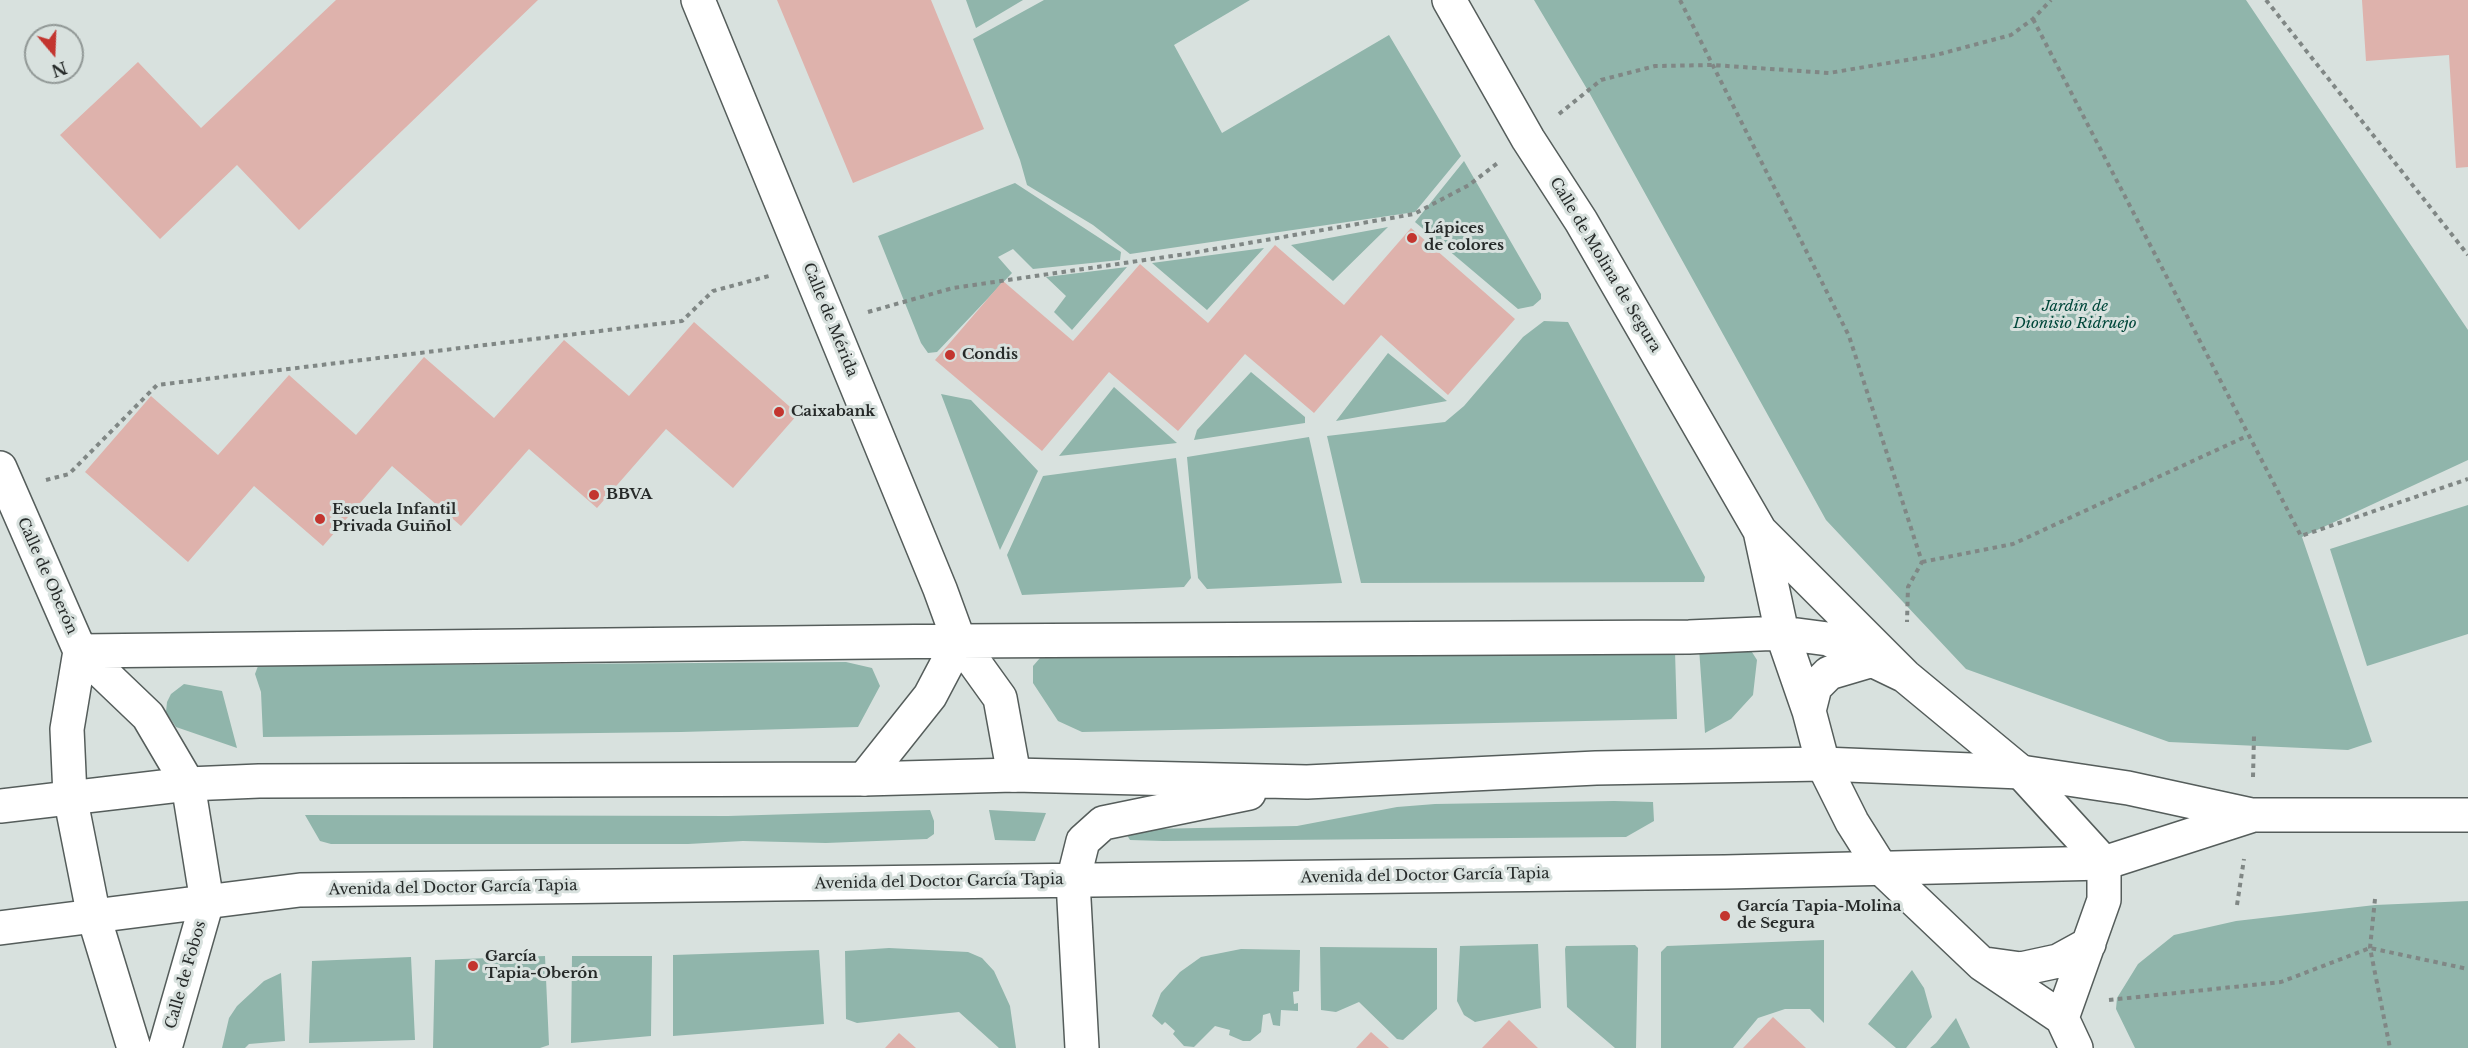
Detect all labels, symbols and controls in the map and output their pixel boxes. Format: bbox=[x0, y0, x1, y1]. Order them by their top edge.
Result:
north arrow bbox=[24, 24, 84, 84]
text: N bbox=[49, 57, 70, 81]
street label: Calle de Molina de Segura bbox=[1546, 174, 1664, 356]
place label: Lápices de colores bbox=[1424, 220, 1504, 255]
marker: Lápices de colores bbox=[1405, 231, 1419, 245]
street label: Calle de Mérida bbox=[799, 260, 861, 380]
park label: Jardín de Dionisio Ridruejo bbox=[2013, 298, 2137, 333]
place label: Condis bbox=[962, 346, 1018, 364]
marker: Condis bbox=[943, 348, 957, 362]
place label: Caixabank bbox=[791, 403, 875, 421]
marker: Caixabank bbox=[772, 405, 786, 419]
place label: BBVA bbox=[606, 486, 652, 504]
marker: BBVA bbox=[587, 488, 601, 502]
place label: Escuela Infantil Privada Guiñol bbox=[332, 501, 456, 536]
marker: Escuela Infantil Privada Guiñol bbox=[313, 512, 327, 526]
street label: Calle de Oberón bbox=[13, 515, 81, 637]
street label: Avenida del Doctor García Tapia bbox=[1300, 865, 1550, 887]
street label: Avenida del Doctor García Tapia bbox=[814, 871, 1064, 893]
street label: Avenida del Doctor García Tapia bbox=[328, 877, 578, 899]
place label: García Tapia-Molina de Segura bbox=[1737, 898, 1901, 933]
marker: García Tapia-Molina de Segura bbox=[1718, 909, 1732, 923]
street label: Calle de Fobos bbox=[162, 919, 210, 1031]
place label: García Tapia-Oberón bbox=[485, 948, 598, 983]
marker: García Tapia-Oberón bbox=[466, 959, 480, 973]

